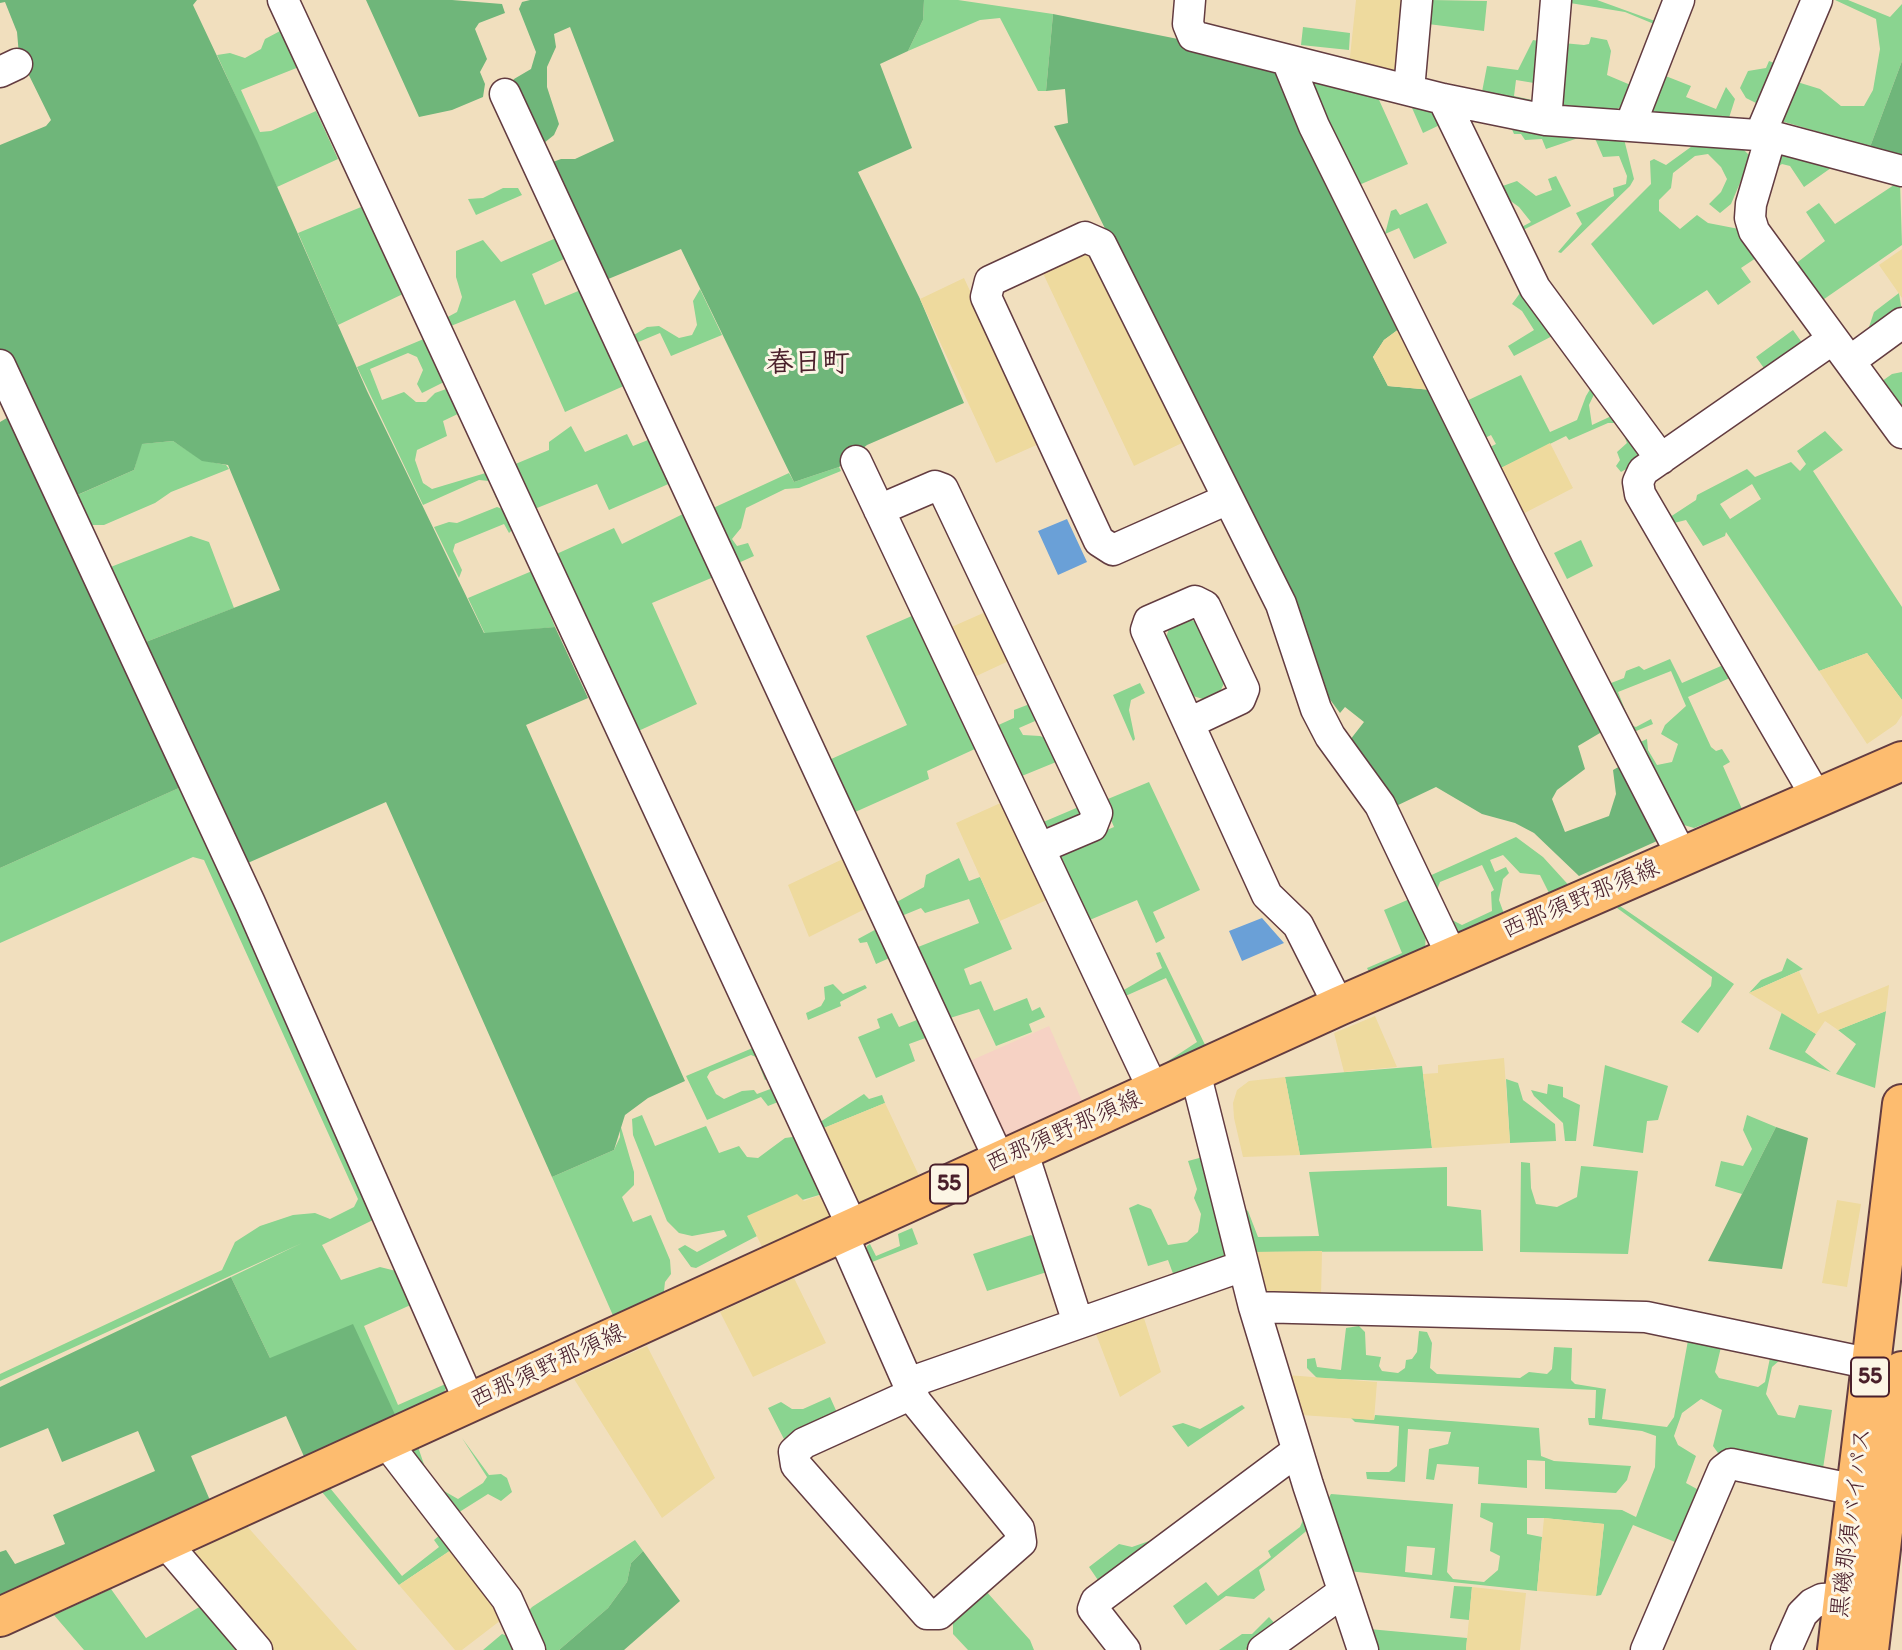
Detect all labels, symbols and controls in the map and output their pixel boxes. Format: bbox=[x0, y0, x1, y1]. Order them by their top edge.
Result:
district label: 春日町 bbox=[766, 347, 850, 381]
street label: 西那須野那須線 bbox=[1498, 854, 1664, 946]
street label: 西那須野那須線 bbox=[981, 1085, 1147, 1179]
road number: 55 bbox=[930, 1164, 968, 1204]
street label: 西那須野那須線 bbox=[466, 1318, 630, 1416]
road number: 55 bbox=[1851, 1358, 1889, 1396]
street label: 黒磯那須バイパス bbox=[1826, 1426, 1878, 1620]

